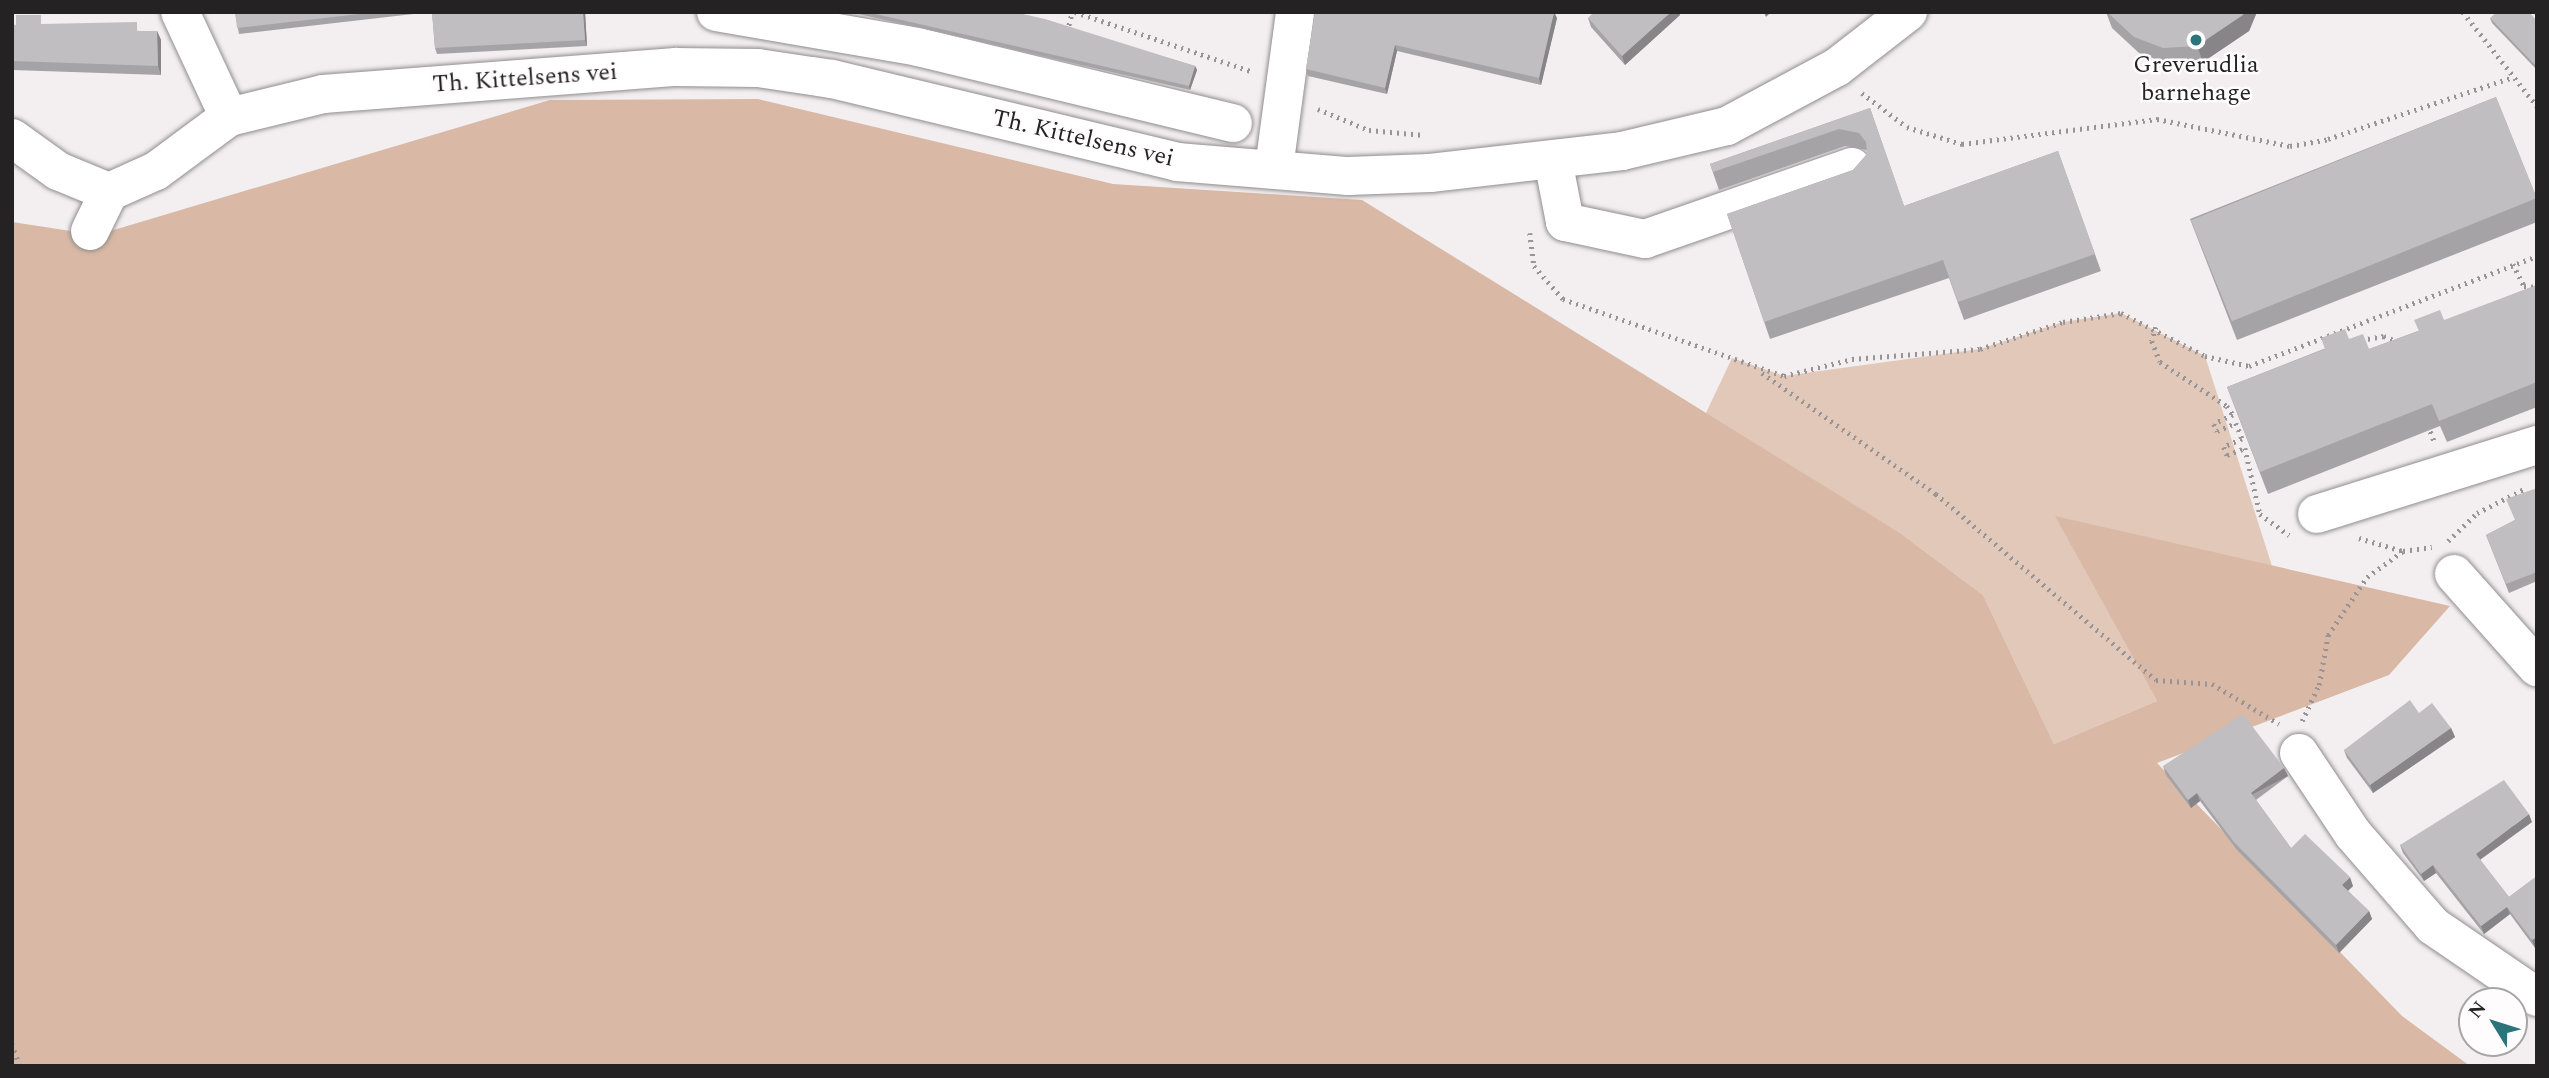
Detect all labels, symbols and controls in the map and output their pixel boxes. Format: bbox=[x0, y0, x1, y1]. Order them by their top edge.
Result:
marker: Greverudlia barnehage bbox=[2188, 32, 2204, 48]
place label: Greverudlia barnehage bbox=[2133, 52, 2259, 108]
street label: Th. Kittelsens vei bbox=[432, 58, 618, 100]
street label: Th. Kittelsens vei bbox=[989, 104, 1177, 174]
north arrow bbox=[2458, 987, 2528, 1057]
text: N bbox=[2461, 995, 2494, 1025]

